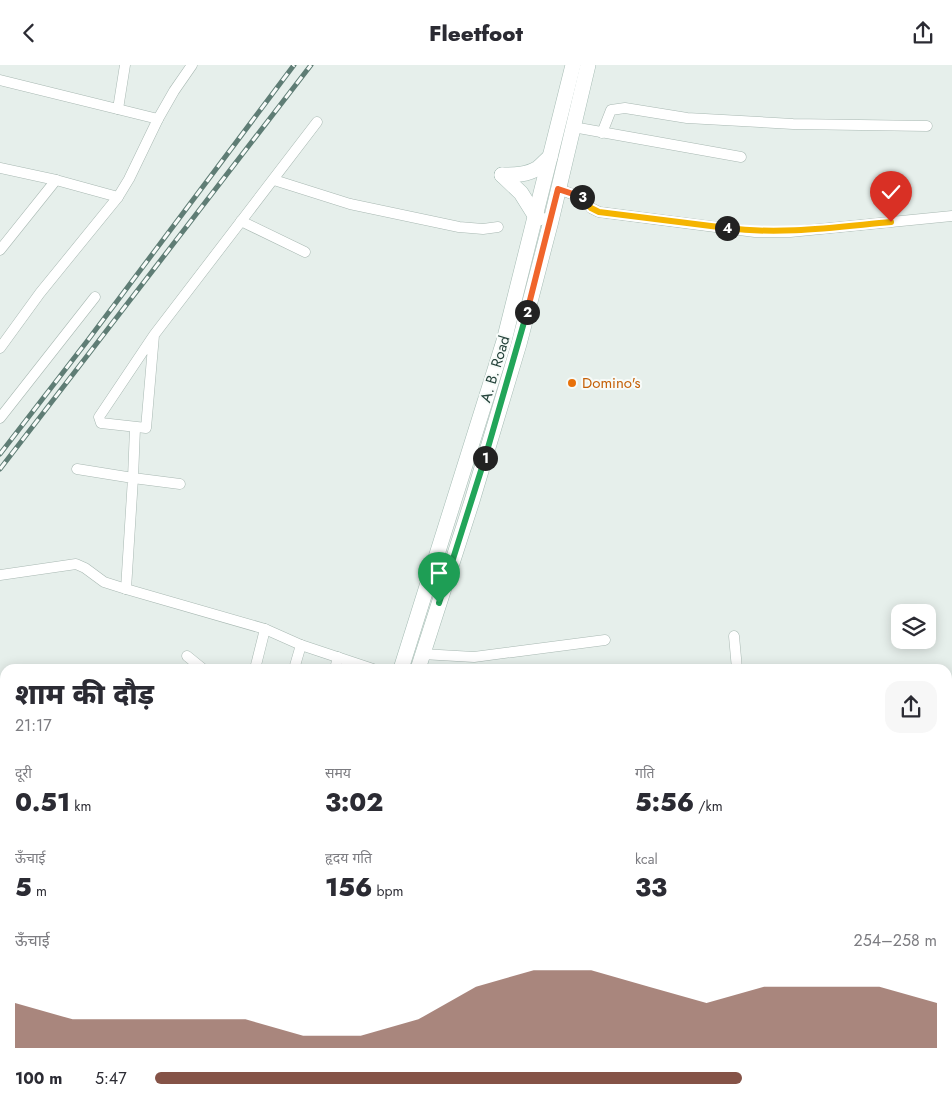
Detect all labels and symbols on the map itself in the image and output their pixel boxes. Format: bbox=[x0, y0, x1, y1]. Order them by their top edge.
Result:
pin bbox=[870, 171, 912, 222]
pin: 3 bbox=[570, 185, 594, 209]
pin: 4 bbox=[714, 215, 740, 241]
pin: 2 bbox=[514, 299, 540, 325]
street label: A. B. Road bbox=[474, 333, 516, 405]
place label: Domino's bbox=[582, 372, 640, 394]
marker: Domino's bbox=[566, 377, 578, 389]
pin: 1 bbox=[472, 445, 498, 471]
pin bbox=[418, 552, 460, 603]

